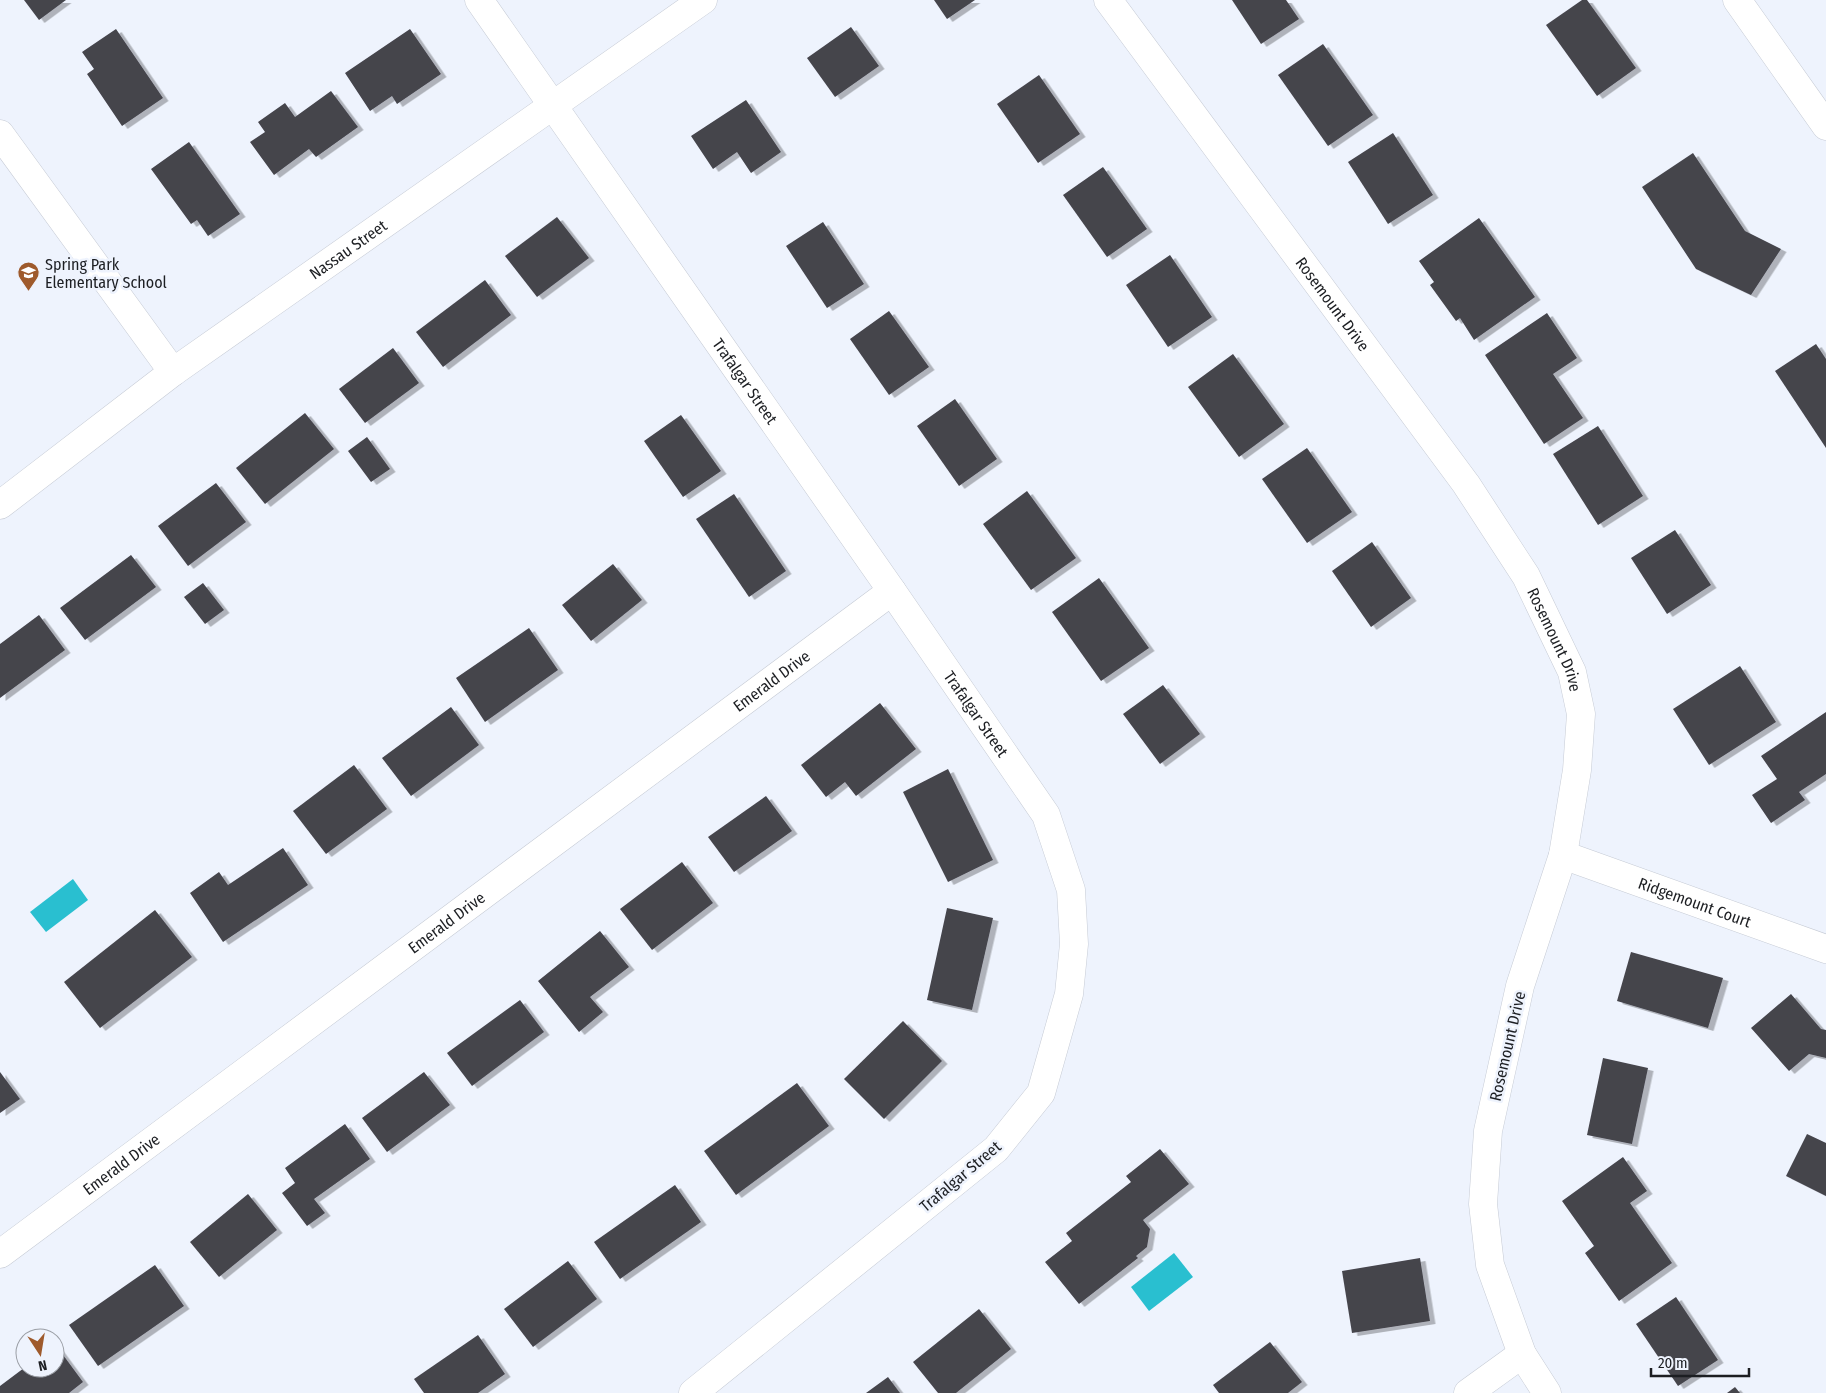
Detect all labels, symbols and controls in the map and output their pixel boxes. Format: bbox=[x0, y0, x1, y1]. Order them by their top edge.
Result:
street label: Nassau Street bbox=[306, 215, 391, 283]
street label: Rosemount Drive bbox=[1291, 253, 1373, 355]
place label: Spring Park Elementary School bbox=[45, 255, 167, 292]
school or university icon: Spring Park Elementary School bbox=[17, 261, 41, 292]
street label: Trafalgar Street bbox=[708, 335, 782, 429]
street label: Rosemount Drive bbox=[1523, 585, 1585, 694]
street label: Emerald Drive bbox=[729, 646, 814, 716]
street label: Trafalgar Street bbox=[940, 667, 1013, 761]
street label: Ridgemount Court bbox=[1636, 874, 1754, 932]
street label: Emerald Drive bbox=[404, 888, 489, 957]
street label: Rosemount Drive bbox=[1486, 989, 1529, 1103]
street label: Emerald Drive bbox=[79, 1130, 164, 1199]
street label: Trafalgar Street bbox=[916, 1136, 1005, 1216]
north arrow bbox=[15, 1328, 65, 1378]
scale bar bbox=[1651, 1346, 1748, 1378]
text: 20 m bbox=[1658, 1354, 1688, 1372]
text: N bbox=[37, 1356, 48, 1374]

